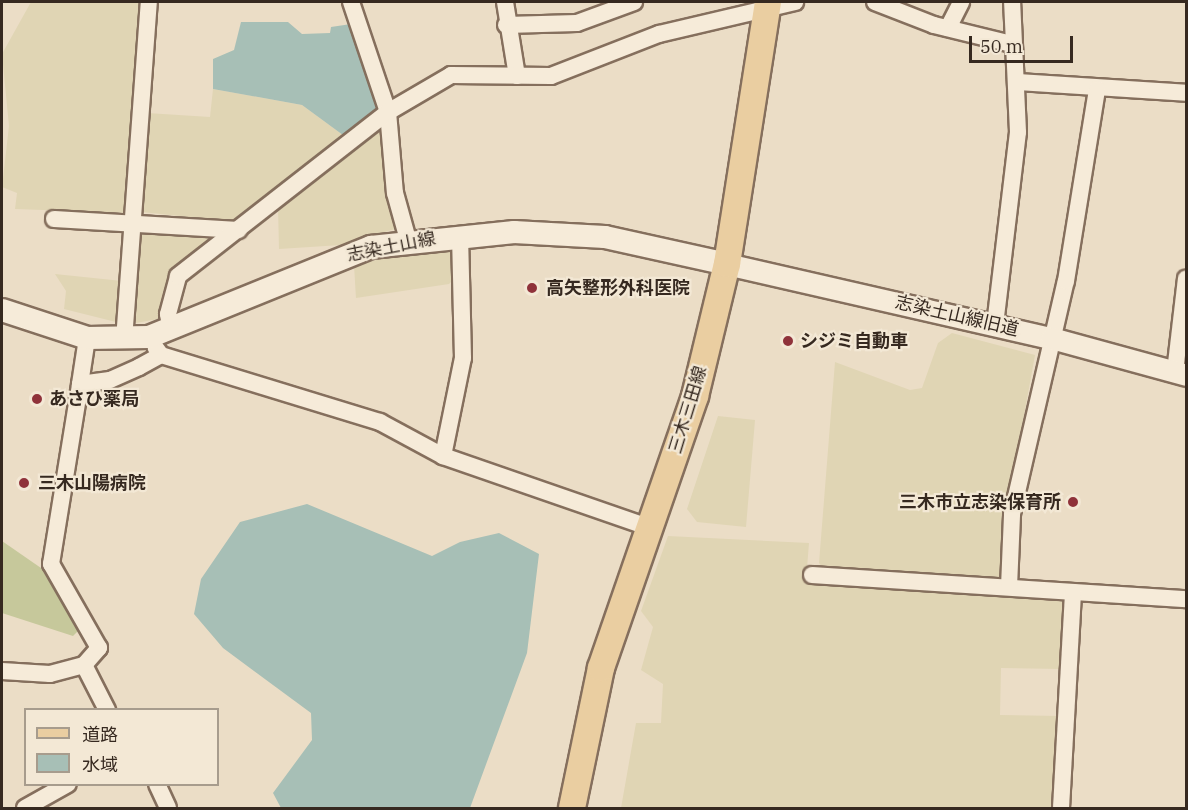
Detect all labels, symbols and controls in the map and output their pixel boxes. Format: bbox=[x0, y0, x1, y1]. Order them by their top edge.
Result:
scale bar bbox=[972, 24, 1076, 62]
text: 50 m bbox=[980, 35, 1023, 58]
street label: 志染土山線 bbox=[345, 228, 437, 266]
place label: 高矢整形外科医院 bbox=[546, 277, 690, 299]
marker: 高矢整形外科医院 bbox=[523, 279, 541, 297]
street label: 志染土山線旧道 bbox=[893, 291, 1021, 341]
place label: シジミ自動車 bbox=[800, 330, 908, 352]
marker: シジミ自動車 bbox=[781, 334, 795, 348]
street label: 三木三田線 bbox=[665, 364, 711, 456]
place label: あさひ薬局 bbox=[49, 388, 139, 410]
marker: あさひ薬局 bbox=[30, 392, 44, 406]
place label: 三木山陽病院 bbox=[38, 472, 146, 494]
marker: 三木山陽病院 bbox=[15, 474, 33, 492]
place label: 三木市立志染保育所 bbox=[899, 491, 1061, 513]
marker: 三木市立志染保育所 bbox=[1066, 495, 1080, 509]
legend bbox=[24, 708, 219, 786]
text: 道路 bbox=[82, 723, 118, 746]
text: 水域 bbox=[82, 753, 118, 776]

